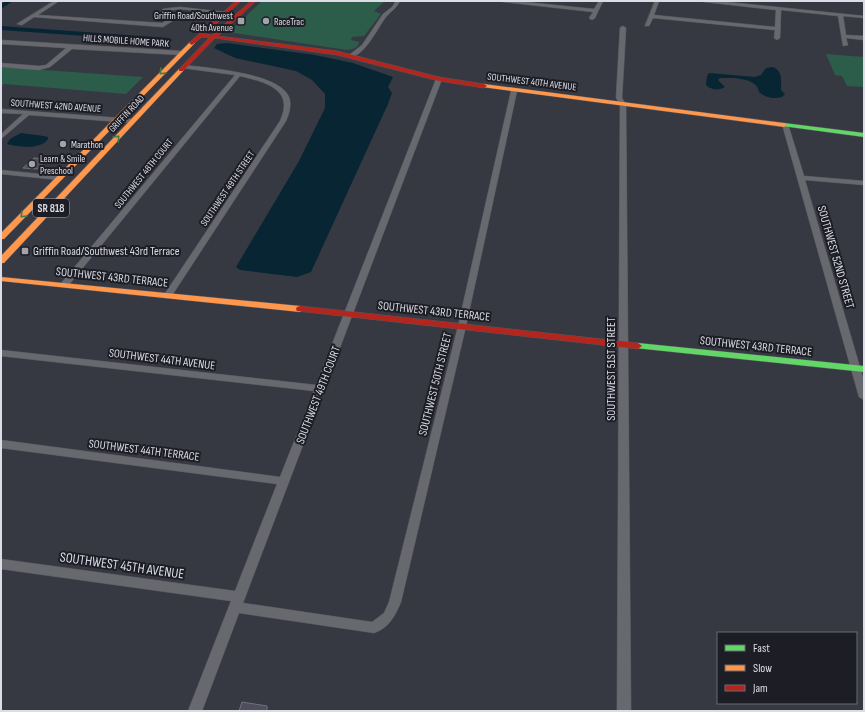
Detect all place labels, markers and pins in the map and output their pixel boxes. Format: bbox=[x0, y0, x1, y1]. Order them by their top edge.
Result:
place label: Griffin Road/Southwest 40th Avenue bbox=[154, 10, 233, 34]
marker: Griffin Road/Southwest 40th Avenue bbox=[236, 16, 246, 26]
marker: RaceTrac bbox=[261, 16, 271, 26]
place label: RaceTrac bbox=[274, 16, 304, 28]
marker: Marathon bbox=[58, 139, 68, 149]
place label: Marathon bbox=[71, 139, 103, 151]
place label: Learn & Smile Preschool bbox=[40, 153, 85, 177]
marker: Learn & Smile Preschool bbox=[27, 159, 37, 169]
place label: Griffin Road/Southwest 43rd Terrace bbox=[33, 244, 180, 259]
marker: Griffin Road/Southwest 43rd Terrace bbox=[20, 246, 30, 256]

